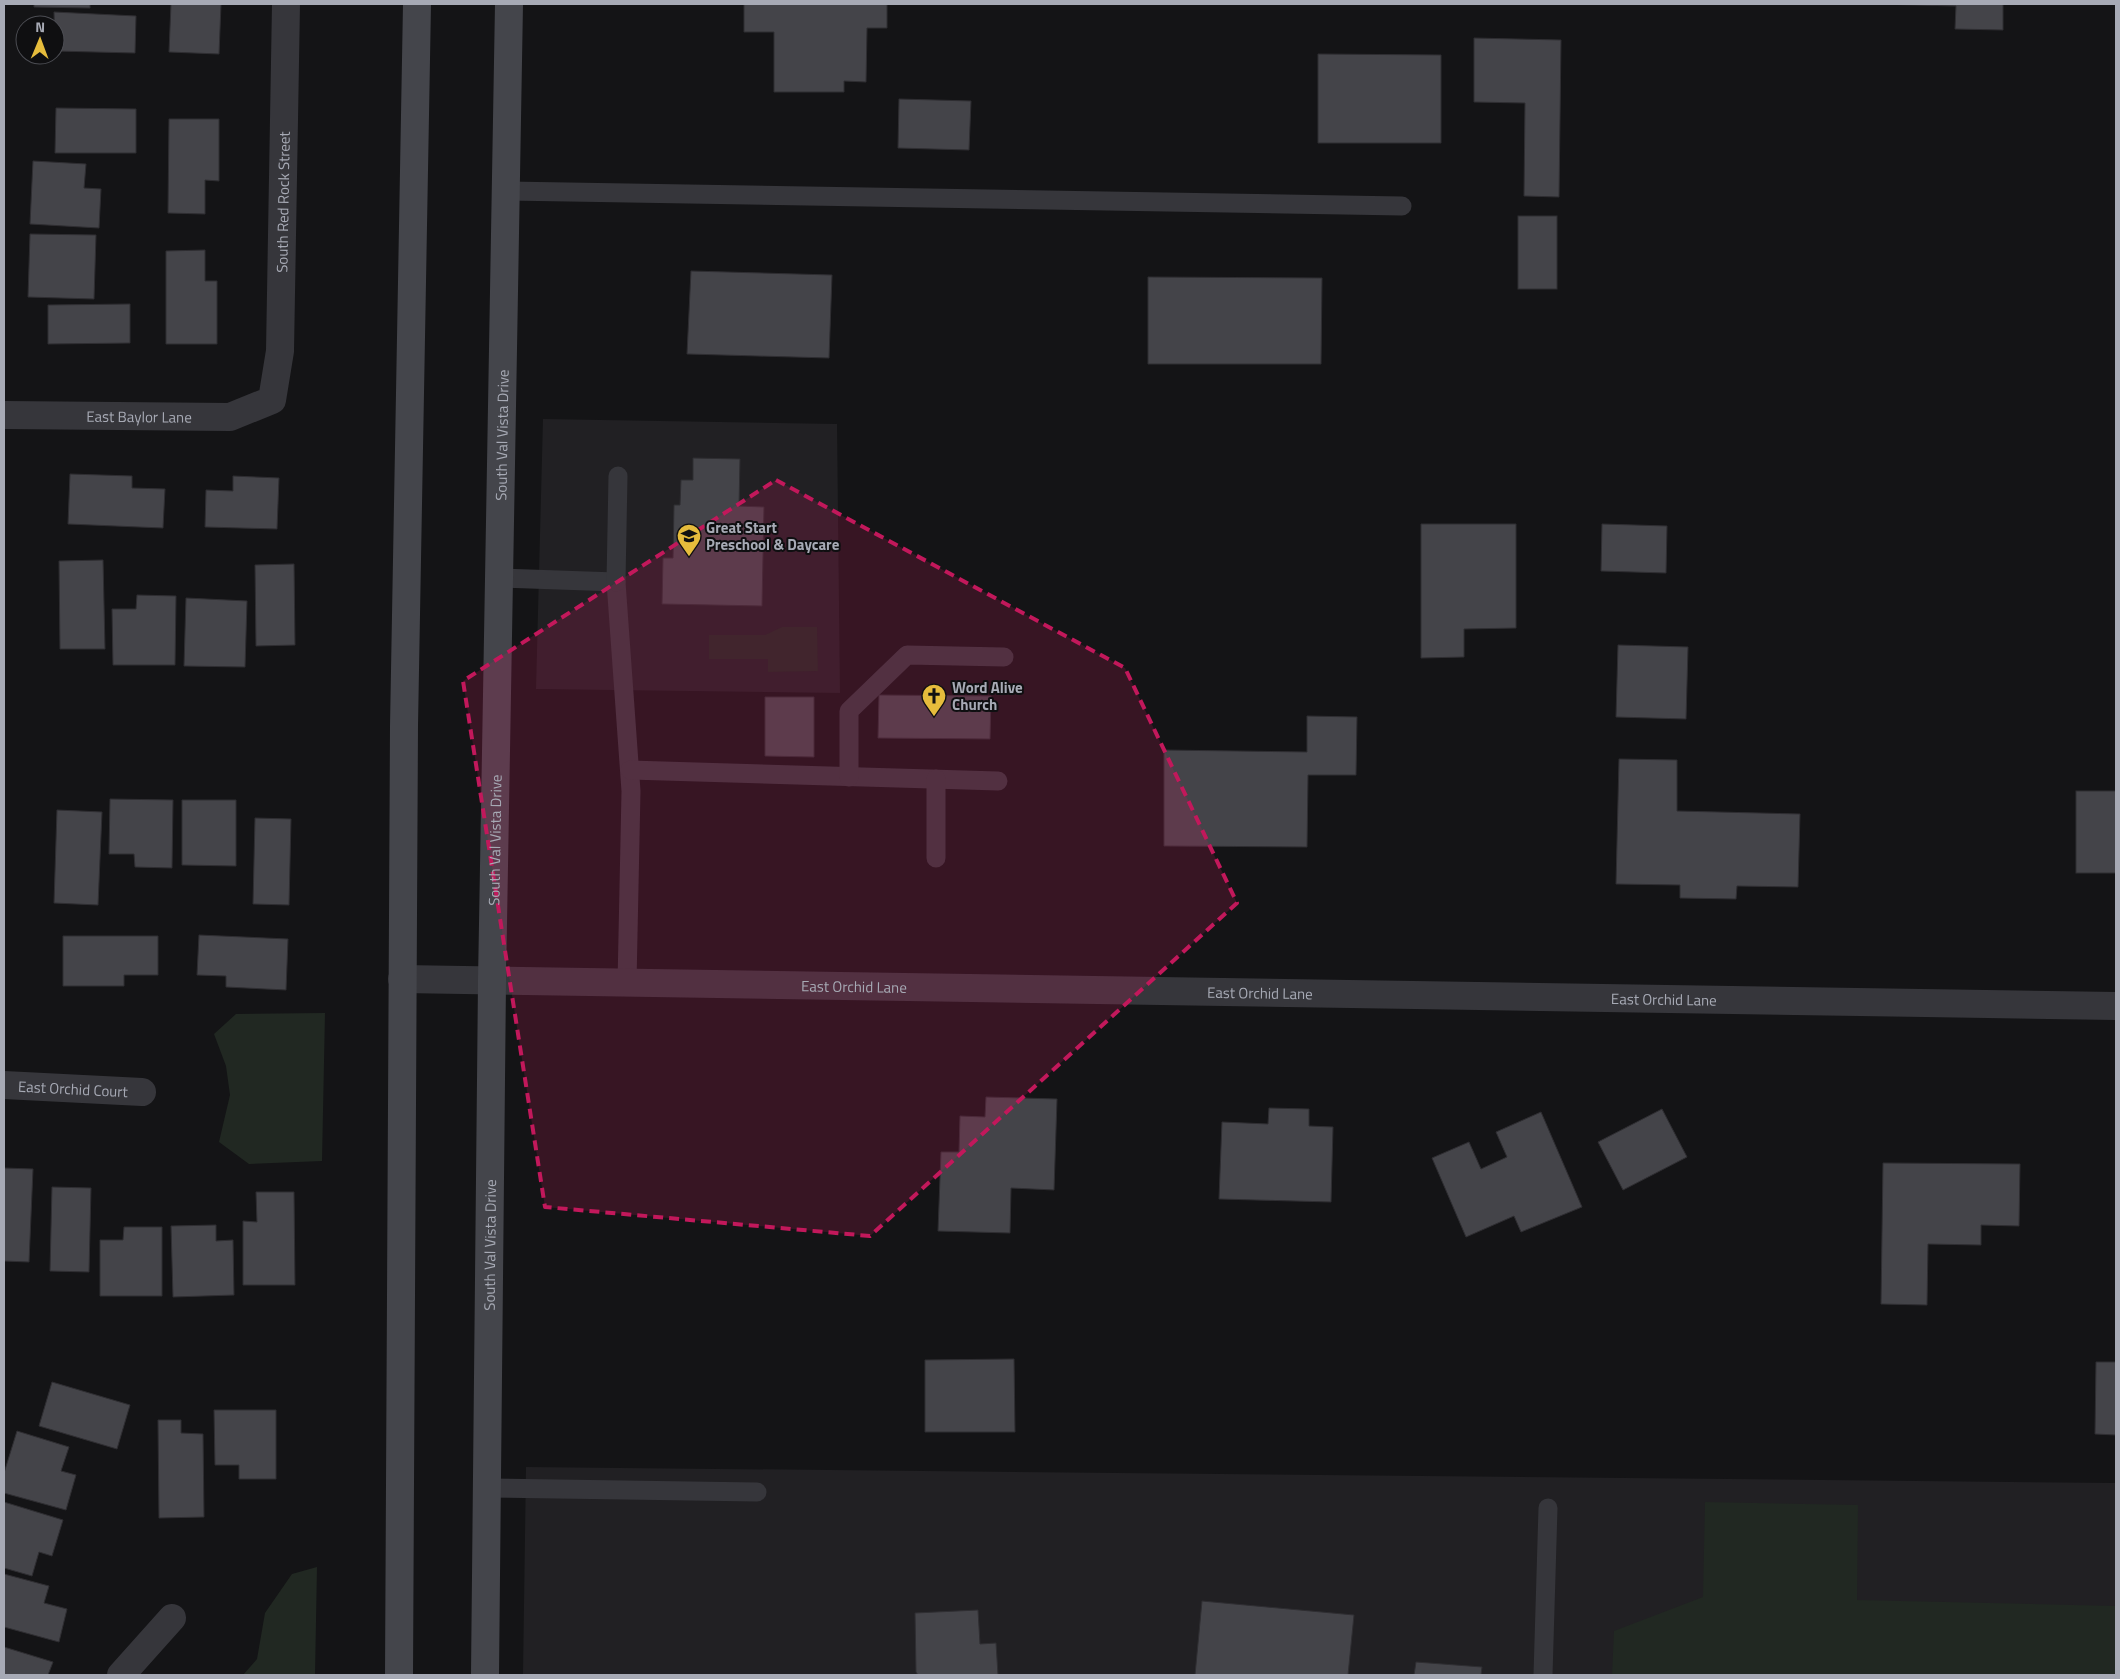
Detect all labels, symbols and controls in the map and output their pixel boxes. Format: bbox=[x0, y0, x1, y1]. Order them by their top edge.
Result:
north arrow bbox=[15, 15, 65, 65]
text: N bbox=[35, 16, 45, 37]
street label: South Red Rock Street bbox=[270, 130, 295, 273]
street label: South Val Vista Drive bbox=[489, 369, 514, 501]
street label: East Baylor Lane bbox=[86, 404, 192, 428]
place label: Great Start Preschool & Daycare bbox=[706, 516, 840, 556]
school or university icon: Great Start Preschool & Daycare bbox=[676, 523, 702, 557]
place label: Word Alive Church bbox=[952, 676, 1023, 716]
church icon: Word Alive Church bbox=[921, 683, 947, 717]
street label: South Val Vista Drive bbox=[482, 774, 507, 906]
street label: East Orchid Lane bbox=[801, 974, 907, 998]
street label: East Orchid Lane bbox=[1207, 980, 1313, 1005]
street label: East Orchid Lane bbox=[1611, 987, 1717, 1011]
street label: East Orchid Court bbox=[17, 1074, 129, 1103]
street label: South Val Vista Drive bbox=[477, 1179, 501, 1311]

